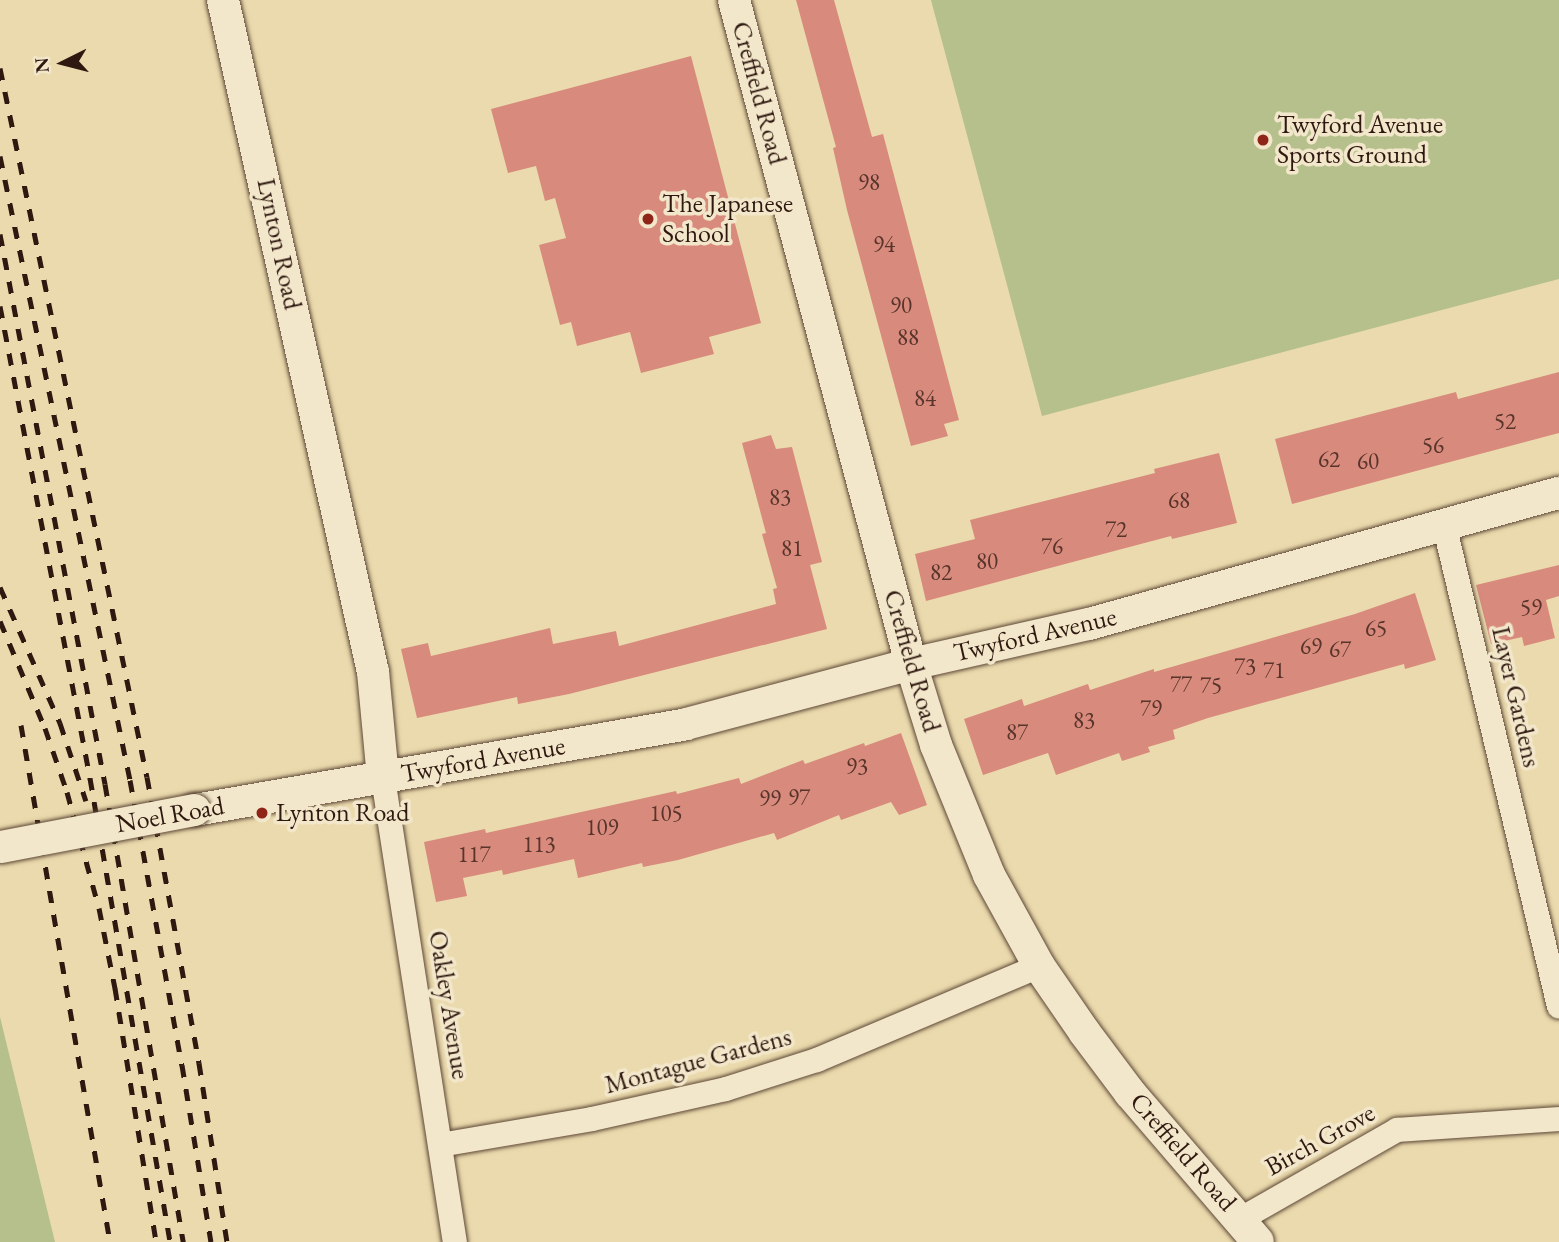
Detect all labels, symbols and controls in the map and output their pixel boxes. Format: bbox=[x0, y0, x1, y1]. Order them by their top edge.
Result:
street label: Creffield Road bbox=[725, 18, 793, 168]
north arrow bbox=[28, 28, 98, 98]
text: N bbox=[28, 56, 55, 74]
place label: Twyford Avenue Sports Ground bbox=[1277, 109, 1443, 170]
marker: Twyford Avenue Sports Ground bbox=[1255, 132, 1271, 148]
house number: 98 bbox=[858, 168, 880, 196]
street label: Lynton Road bbox=[250, 176, 308, 312]
place label: The Japanese School bbox=[662, 188, 793, 249]
marker: The Japanese School bbox=[640, 211, 656, 227]
house number: 94 bbox=[873, 230, 895, 258]
house number: 90 bbox=[890, 291, 912, 319]
house number: 88 bbox=[897, 323, 919, 351]
house number: 84 bbox=[914, 384, 936, 412]
house number: 52 bbox=[1494, 407, 1516, 435]
house number: 56 bbox=[1422, 431, 1444, 459]
house number: 62 bbox=[1318, 445, 1340, 473]
house number: 60 bbox=[1357, 447, 1379, 475]
house number: 83 bbox=[769, 483, 791, 511]
house number: 68 bbox=[1168, 486, 1190, 514]
house number: 72 bbox=[1105, 515, 1127, 543]
house number: 76 bbox=[1041, 532, 1063, 560]
house number: 81 bbox=[781, 534, 803, 562]
house number: 80 bbox=[976, 547, 998, 575]
house number: 82 bbox=[930, 558, 952, 586]
street label: Creffield Road bbox=[877, 586, 947, 736]
house number: 59 bbox=[1520, 593, 1542, 621]
street label: Twyford Avenue bbox=[951, 601, 1119, 669]
house number: 65 bbox=[1365, 614, 1387, 642]
street label: Layer Gardens bbox=[1485, 624, 1547, 770]
house number: 69 bbox=[1300, 632, 1322, 660]
house number: 67 bbox=[1329, 635, 1351, 663]
house number: 73 bbox=[1234, 652, 1256, 680]
house number: 71 bbox=[1263, 656, 1285, 684]
house number: 77 bbox=[1170, 670, 1192, 698]
house number: 75 bbox=[1200, 671, 1222, 699]
house number: 79 bbox=[1140, 694, 1162, 722]
house number: 83 bbox=[1073, 706, 1095, 734]
house number: 87 bbox=[1006, 718, 1028, 746]
street label: Twyford Avenue bbox=[398, 730, 568, 790]
house number: 93 bbox=[846, 752, 868, 780]
house number: 97 bbox=[788, 783, 810, 811]
house number: 99 bbox=[759, 784, 781, 812]
street label: Noel Road bbox=[113, 790, 227, 840]
place label: Lynton Road bbox=[276, 797, 409, 829]
house number: 105 bbox=[649, 799, 683, 827]
marker: Lynton Road bbox=[254, 805, 270, 821]
house number: 109 bbox=[585, 813, 619, 841]
house number: 113 bbox=[522, 830, 556, 858]
house number: 117 bbox=[457, 840, 491, 868]
street label: Oakley Avenue bbox=[422, 928, 476, 1082]
street label: Montague Gardens bbox=[601, 1021, 795, 1101]
street label: Creffield Road bbox=[1123, 1086, 1243, 1218]
street label: Birch Grove bbox=[1260, 1097, 1380, 1183]

